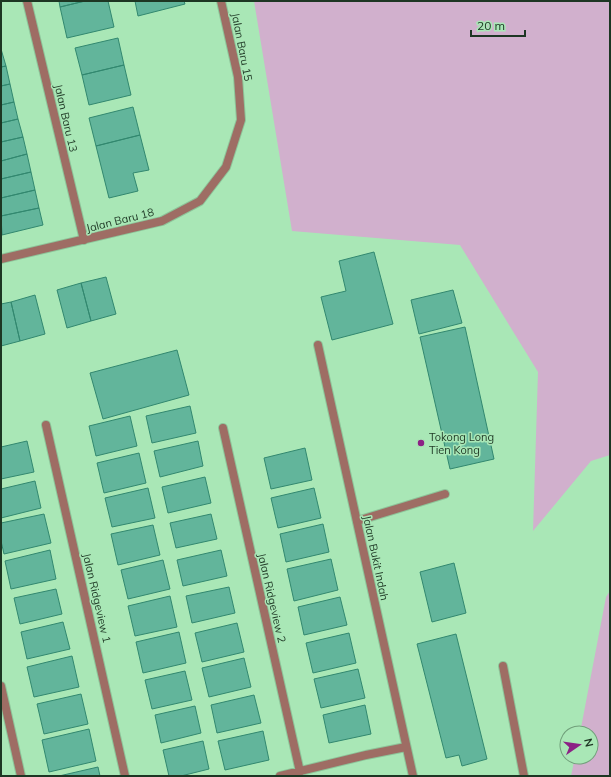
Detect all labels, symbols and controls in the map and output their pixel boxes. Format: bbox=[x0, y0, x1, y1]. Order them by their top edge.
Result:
street label: Jalan Baru 15 bbox=[229, 12, 256, 83]
scale bar bbox=[471, 12, 525, 38]
text: 20 m bbox=[477, 18, 505, 33]
street label: Jalan Baru 13 bbox=[51, 83, 81, 153]
street label: Jalan Baru 18 bbox=[85, 205, 156, 235]
place label: Tokong Long Tien Kong bbox=[429, 430, 494, 457]
marker: Tokong Long Tien Kong bbox=[416, 438, 426, 448]
street label: Jalan Bukit Indah bbox=[360, 514, 392, 602]
street label: Jalan Ridgeview 1 bbox=[80, 552, 114, 644]
street label: Jalan Ridgeview 2 bbox=[255, 552, 289, 645]
north arrow bbox=[559, 725, 599, 765]
text: N bbox=[581, 737, 596, 748]

